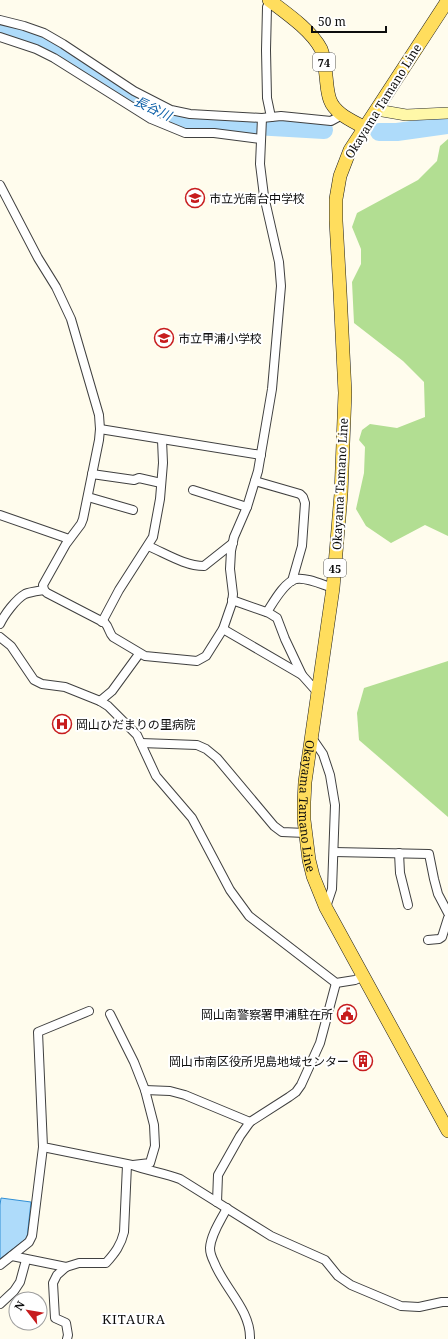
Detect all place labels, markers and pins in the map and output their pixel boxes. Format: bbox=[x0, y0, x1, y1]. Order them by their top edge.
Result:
school or university icon: 市立光南台中学校 bbox=[184, 187, 206, 209]
place label: 市立光南台中学校 bbox=[209, 190, 305, 207]
school or university icon: 市立甲浦小学校 bbox=[153, 327, 175, 349]
place label: 市立甲浦小学校 bbox=[178, 330, 262, 347]
hospital icon: 岡山ひだまりの里病院 bbox=[51, 713, 73, 735]
place label: 岡山ひだまりの里病院 bbox=[76, 716, 196, 733]
public building icon: 岡山南警察署甲浦駐在所 bbox=[336, 1003, 358, 1025]
place label: 岡山南警察署甲浦駐在所 bbox=[201, 1006, 333, 1023]
building icon: 岡山市南区役所児島地域センター bbox=[352, 1050, 374, 1072]
place label: 岡山市南区役所児島地域センター bbox=[169, 1053, 349, 1070]

